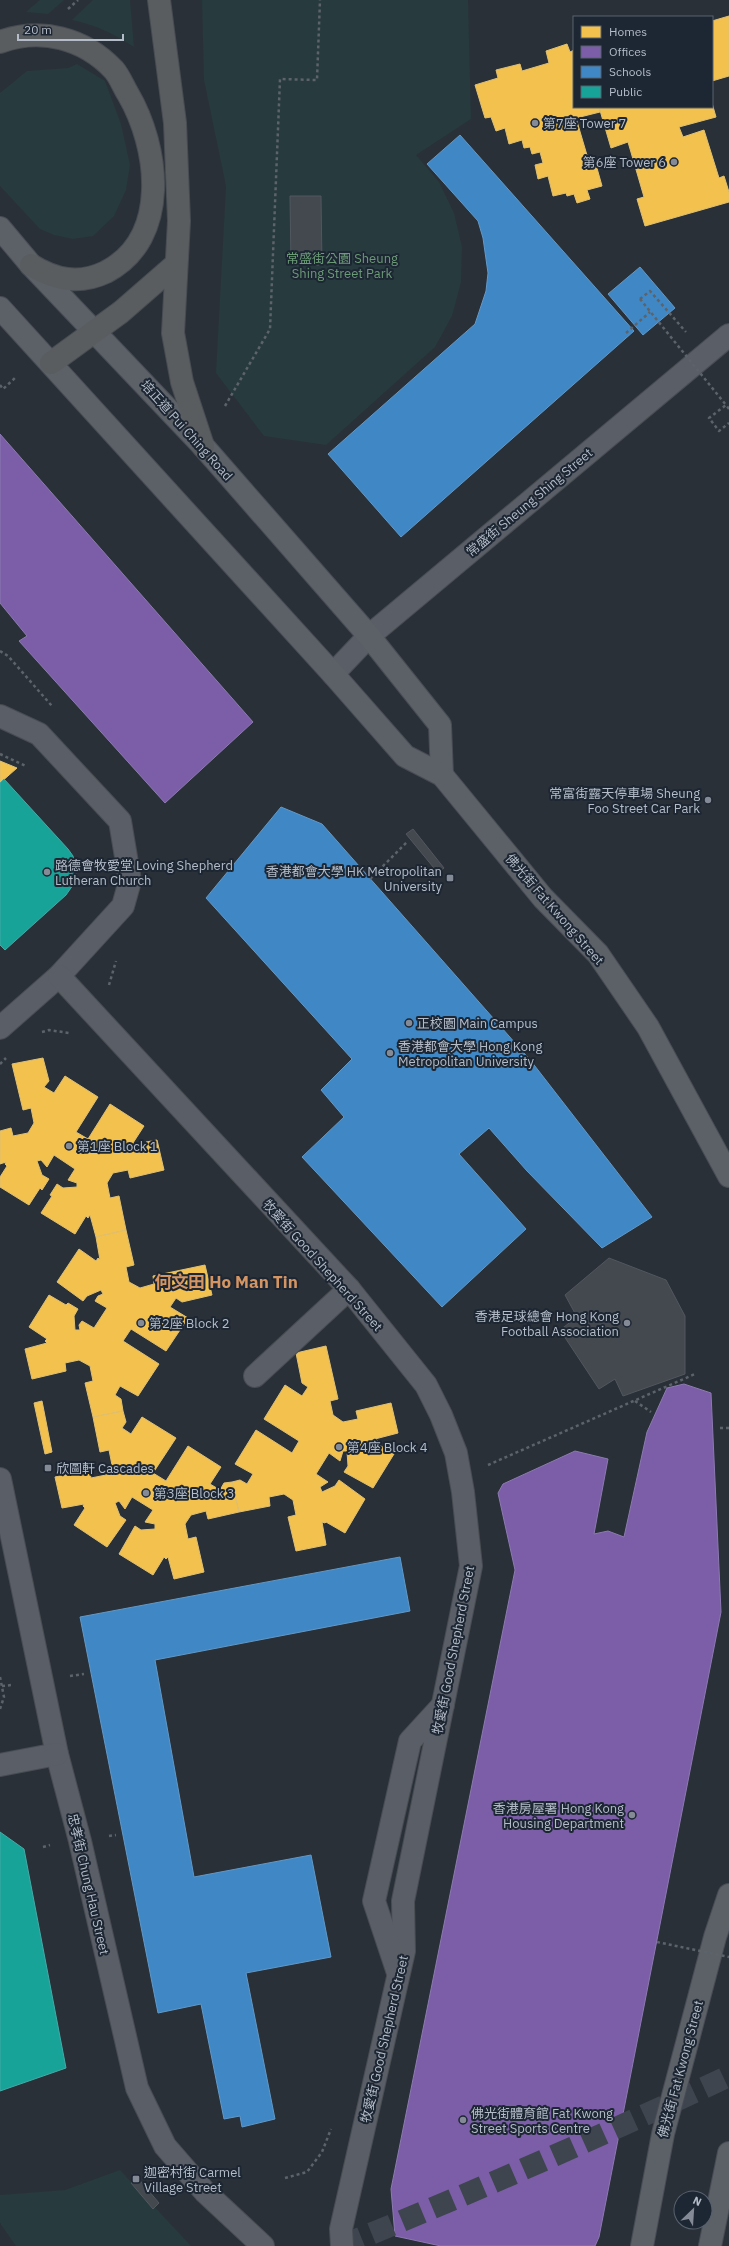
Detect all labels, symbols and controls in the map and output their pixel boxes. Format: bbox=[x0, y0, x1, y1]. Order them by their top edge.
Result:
scale bar bbox=[18, 16, 123, 42]
legend bbox=[573, 16, 713, 108]
text: 20 m bbox=[24, 22, 52, 37]
text: Homes bbox=[609, 24, 647, 39]
text: Offices bbox=[609, 44, 647, 59]
text: Schools bbox=[609, 64, 652, 79]
text: Public bbox=[609, 84, 642, 99]
place label: 第7座 Tower 7 bbox=[543, 115, 626, 132]
marker: 第7座 Tower 7 bbox=[530, 118, 540, 128]
place label: 第6座 Tower 6 bbox=[583, 154, 666, 171]
marker: 第6座 Tower 6 bbox=[669, 157, 679, 167]
park label: 常盛街公園 Sheung Shing Street Park bbox=[286, 250, 398, 282]
street label: 培正道 Pui Ching Road bbox=[137, 377, 236, 484]
street label: 常盛街 Sheung Shing Street bbox=[463, 444, 596, 560]
place label: 常富街露天停車場 Sheung Foo Street Car Park bbox=[549, 785, 700, 817]
marker: 常富街露天停車場 Sheung Foo Street Car Park bbox=[703, 795, 713, 805]
street label: 佛光街 Fat Kwong Street bbox=[502, 850, 608, 968]
place label: 路德會牧愛堂 Loving Shepherd Lutheran Church bbox=[55, 857, 233, 889]
place label: 香港都會大學 HK Metropolitan University bbox=[266, 863, 443, 895]
marker: 路德會牧愛堂 Loving Shepherd Lutheran Church bbox=[42, 867, 52, 877]
marker: 香港都會大學 HK Metropolitan University bbox=[445, 873, 455, 883]
place label: 正校園 Main Campus bbox=[417, 1015, 538, 1032]
marker: 正校園 Main Campus bbox=[404, 1018, 414, 1028]
place label: 香港都會大學 Hong Kong Metropolitan University bbox=[398, 1038, 542, 1070]
marker: 香港都會大學 Hong Kong Metropolitan University bbox=[385, 1048, 395, 1058]
place label: 第1座 Block 1 bbox=[77, 1138, 158, 1155]
marker: 第1座 Block 1 bbox=[64, 1141, 74, 1151]
street label: 牧愛街 Good Shepherd Street bbox=[259, 1196, 386, 1335]
district label: 何文田 Ho Man Tin bbox=[154, 1271, 298, 1293]
place label: 香港足球總會 Hong Kong Football Association bbox=[475, 1308, 619, 1340]
place label: 第2座 Block 2 bbox=[149, 1315, 229, 1332]
marker: 第2座 Block 2 bbox=[136, 1318, 146, 1328]
marker: 香港足球總會 Hong Kong Football Association bbox=[622, 1318, 632, 1328]
place label: 第4座 Block 4 bbox=[347, 1439, 428, 1456]
marker: 第4座 Block 4 bbox=[334, 1442, 344, 1452]
place label: 欣圖軒 Cascades bbox=[56, 1460, 154, 1477]
marker: 欣圖軒 Cascades bbox=[43, 1463, 53, 1473]
place label: 第3座 Block 3 bbox=[154, 1485, 234, 1502]
marker: 第3座 Block 3 bbox=[141, 1488, 151, 1498]
street label: 牧愛街 Good Shepherd Street bbox=[429, 1564, 478, 1736]
place label: 香港房屋署 Hong Kong Housing Department bbox=[493, 1800, 624, 1832]
marker: 香港房屋署 Hong Kong Housing Department bbox=[627, 1810, 637, 1820]
street label: 忠孝街 Chung Hau Street bbox=[64, 1812, 113, 1956]
street label: 牧愛街 Good Shepherd Street bbox=[357, 1954, 412, 2125]
street label: 佛光街 Fat Kwong Street bbox=[654, 1998, 707, 2140]
place label: 佛光街體育館 Fat Kwong Street Sports Centre bbox=[471, 2105, 613, 2137]
marker: 佛光街體育館 Fat Kwong Street Sports Centre bbox=[458, 2115, 468, 2125]
place label: 迦密村街 Carmel Village Street bbox=[144, 2164, 241, 2196]
marker: 迦密村街 Carmel Village Street bbox=[131, 2174, 141, 2184]
north arrow bbox=[673, 2190, 713, 2230]
text: N bbox=[691, 2193, 704, 2209]

